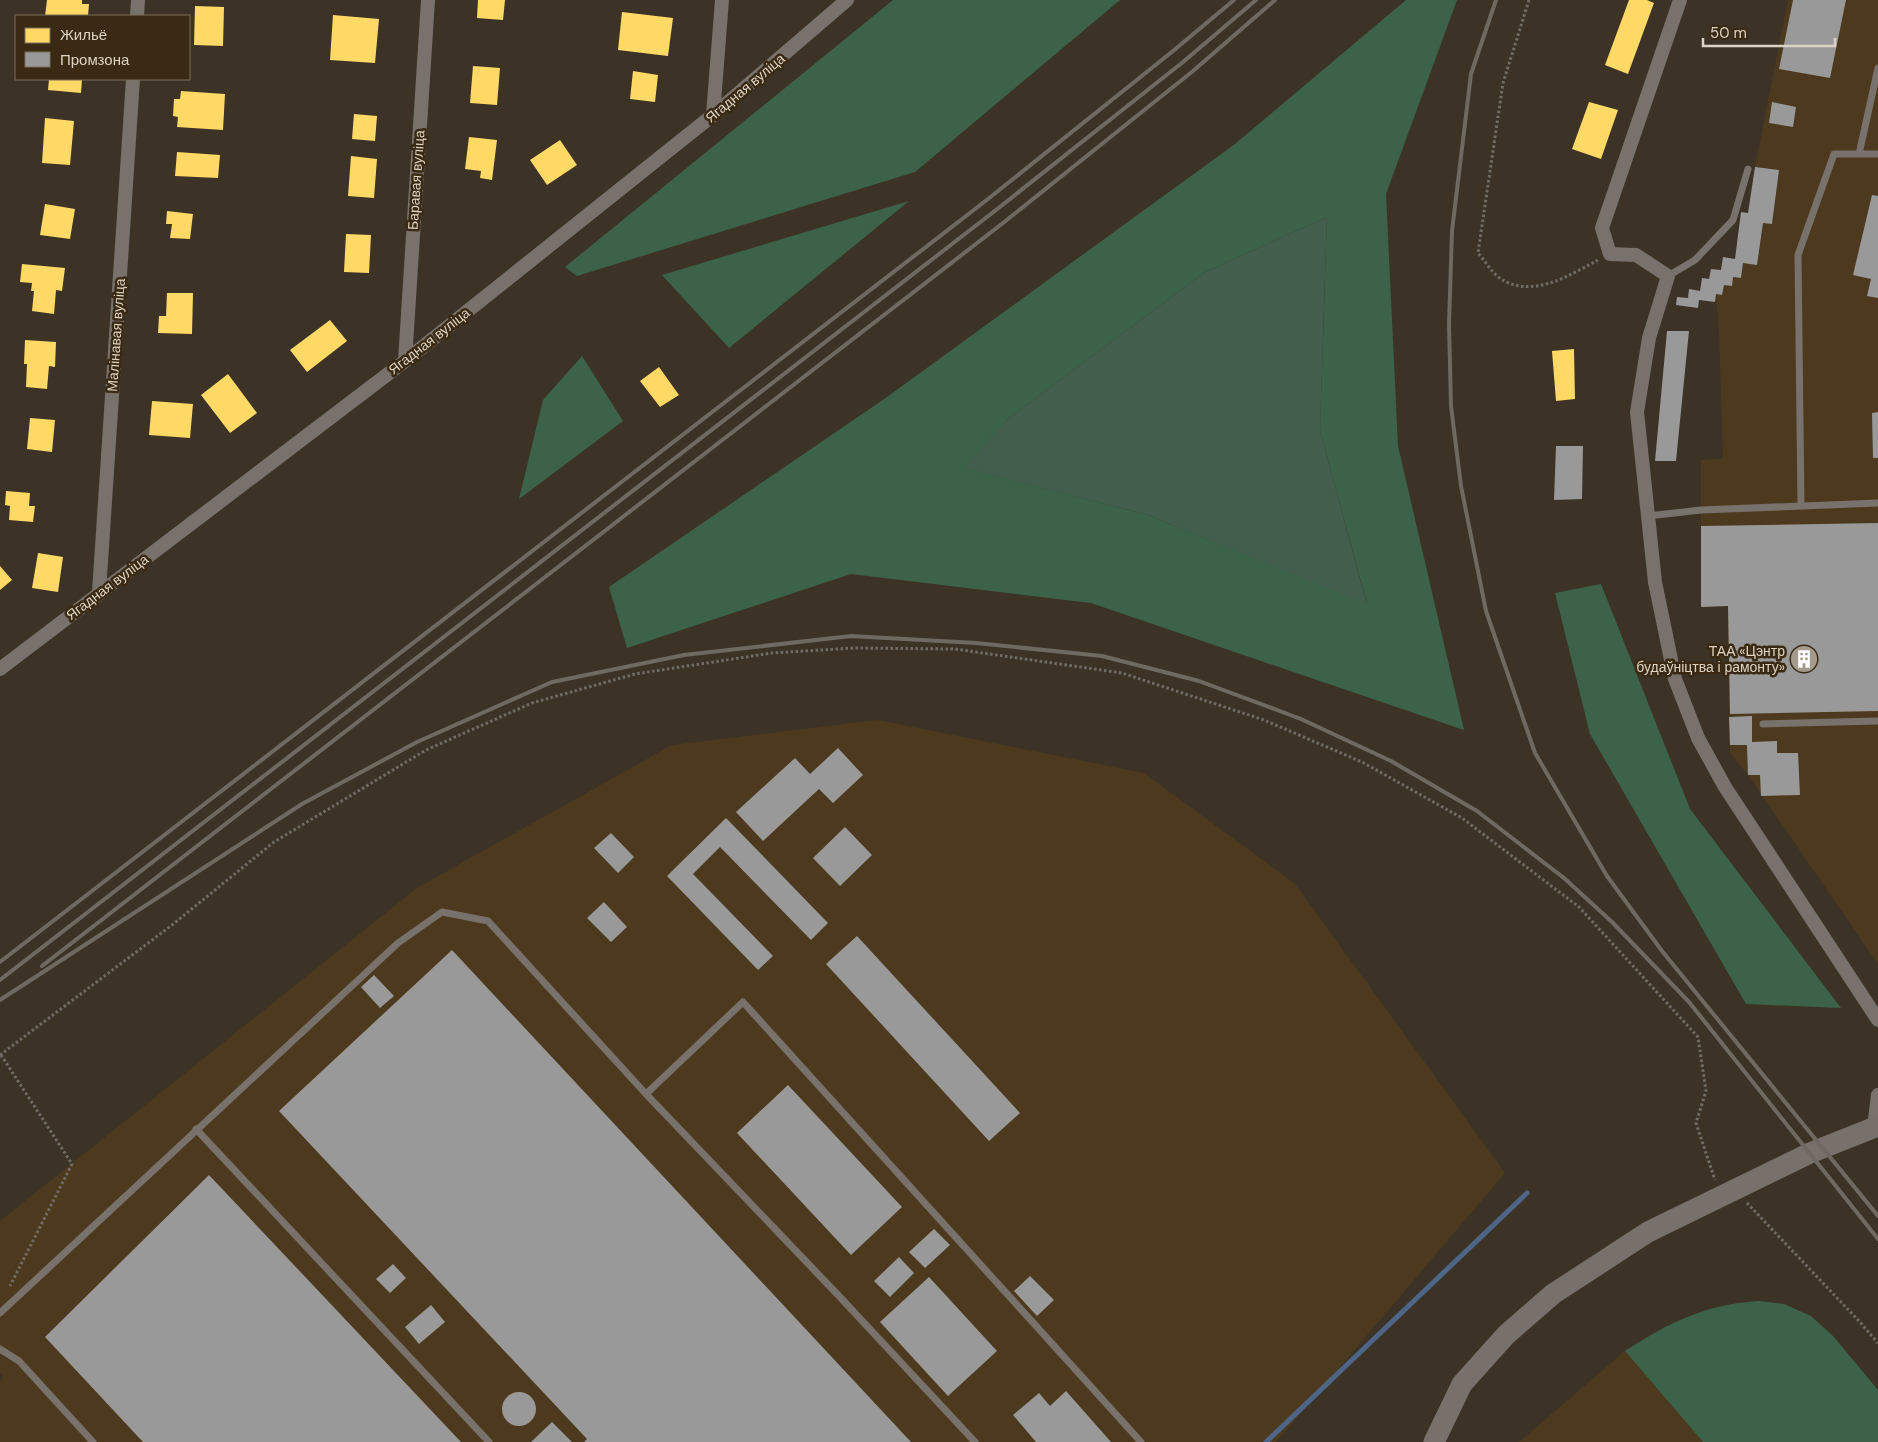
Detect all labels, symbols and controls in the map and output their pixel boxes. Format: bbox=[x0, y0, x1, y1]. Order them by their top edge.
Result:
legend bbox=[15, 15, 190, 80]
scale bar bbox=[1703, 15, 1836, 47]
text: 50 m bbox=[1710, 23, 1747, 43]
text: Жильё bbox=[60, 25, 107, 45]
street label: Ягадная вуліца bbox=[701, 49, 789, 127]
text: Промзона bbox=[60, 50, 130, 70]
street label: Баравая вуліца bbox=[404, 129, 428, 230]
street label: Малінавая вуліца bbox=[103, 277, 129, 392]
street label: Ягадная вуліца bbox=[385, 303, 474, 378]
street label: Ягадная вуліца bbox=[62, 550, 152, 624]
place label: ТАА «Цэнтр будаўніцтва і рамонту» bbox=[1636, 642, 1785, 676]
building icon: ТАА «Цэнтр будаўніцтва і рамонту» bbox=[1789, 644, 1819, 674]

